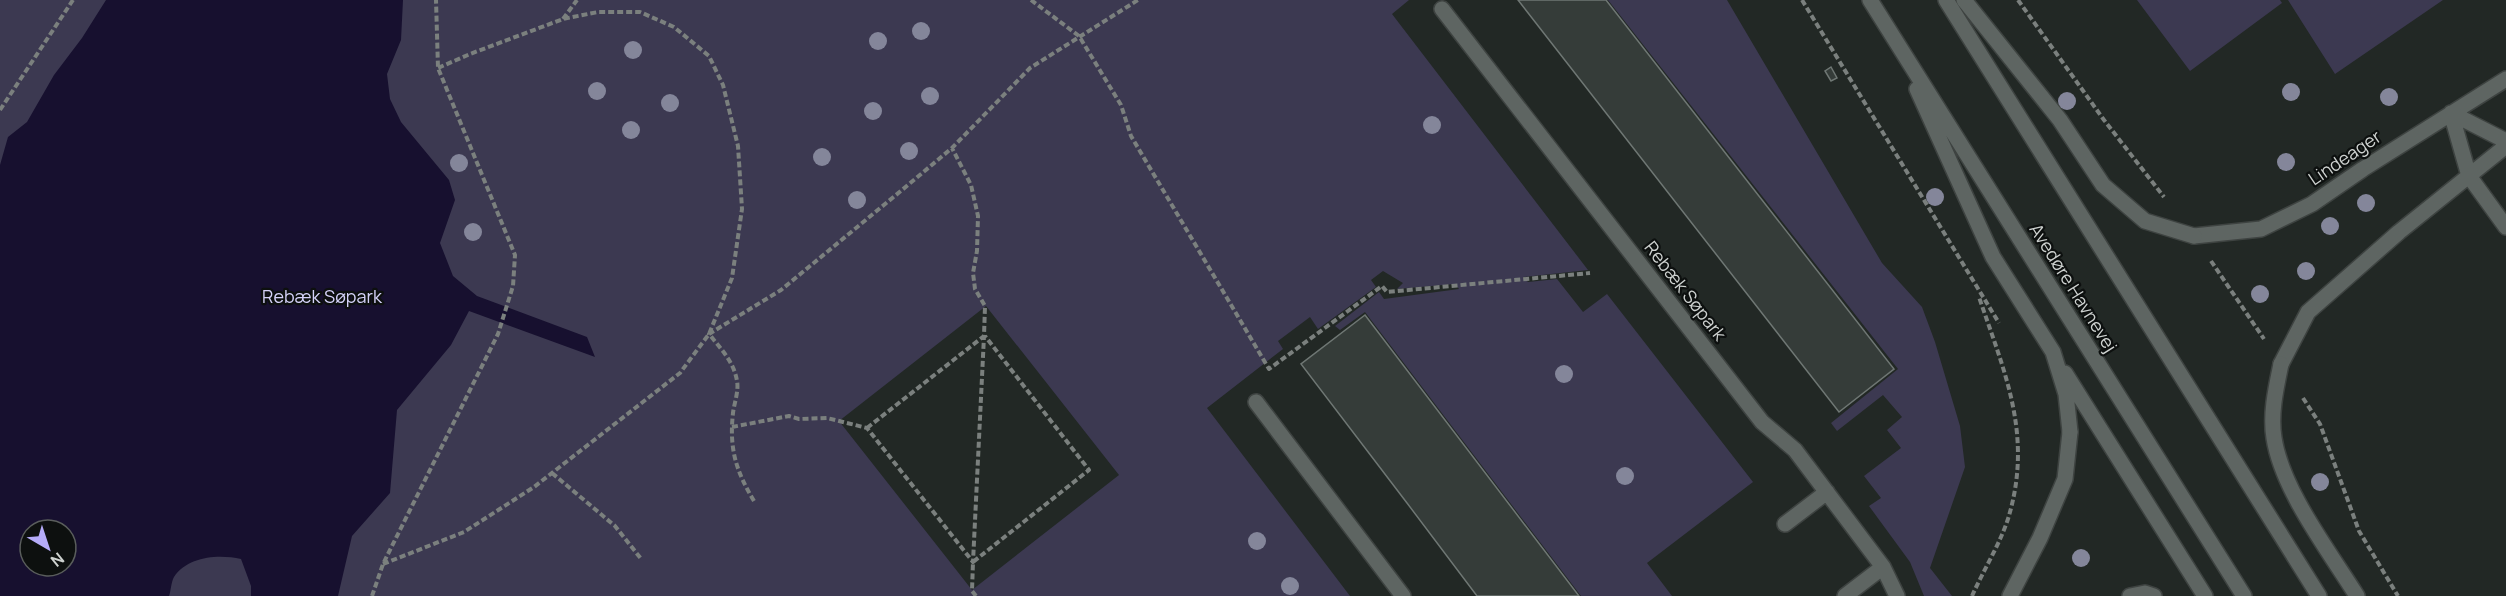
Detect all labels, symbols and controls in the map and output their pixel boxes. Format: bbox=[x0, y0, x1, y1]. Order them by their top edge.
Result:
street label: Lindeager bbox=[2303, 124, 2386, 190]
street label: Avedøre Havnevej bbox=[2025, 219, 2123, 356]
street label: Rebæk Søpark bbox=[1639, 236, 1733, 346]
park label: Rebæk Søpark bbox=[262, 284, 383, 308]
north arrow bbox=[18, 518, 78, 578]
text: N bbox=[46, 547, 69, 572]

